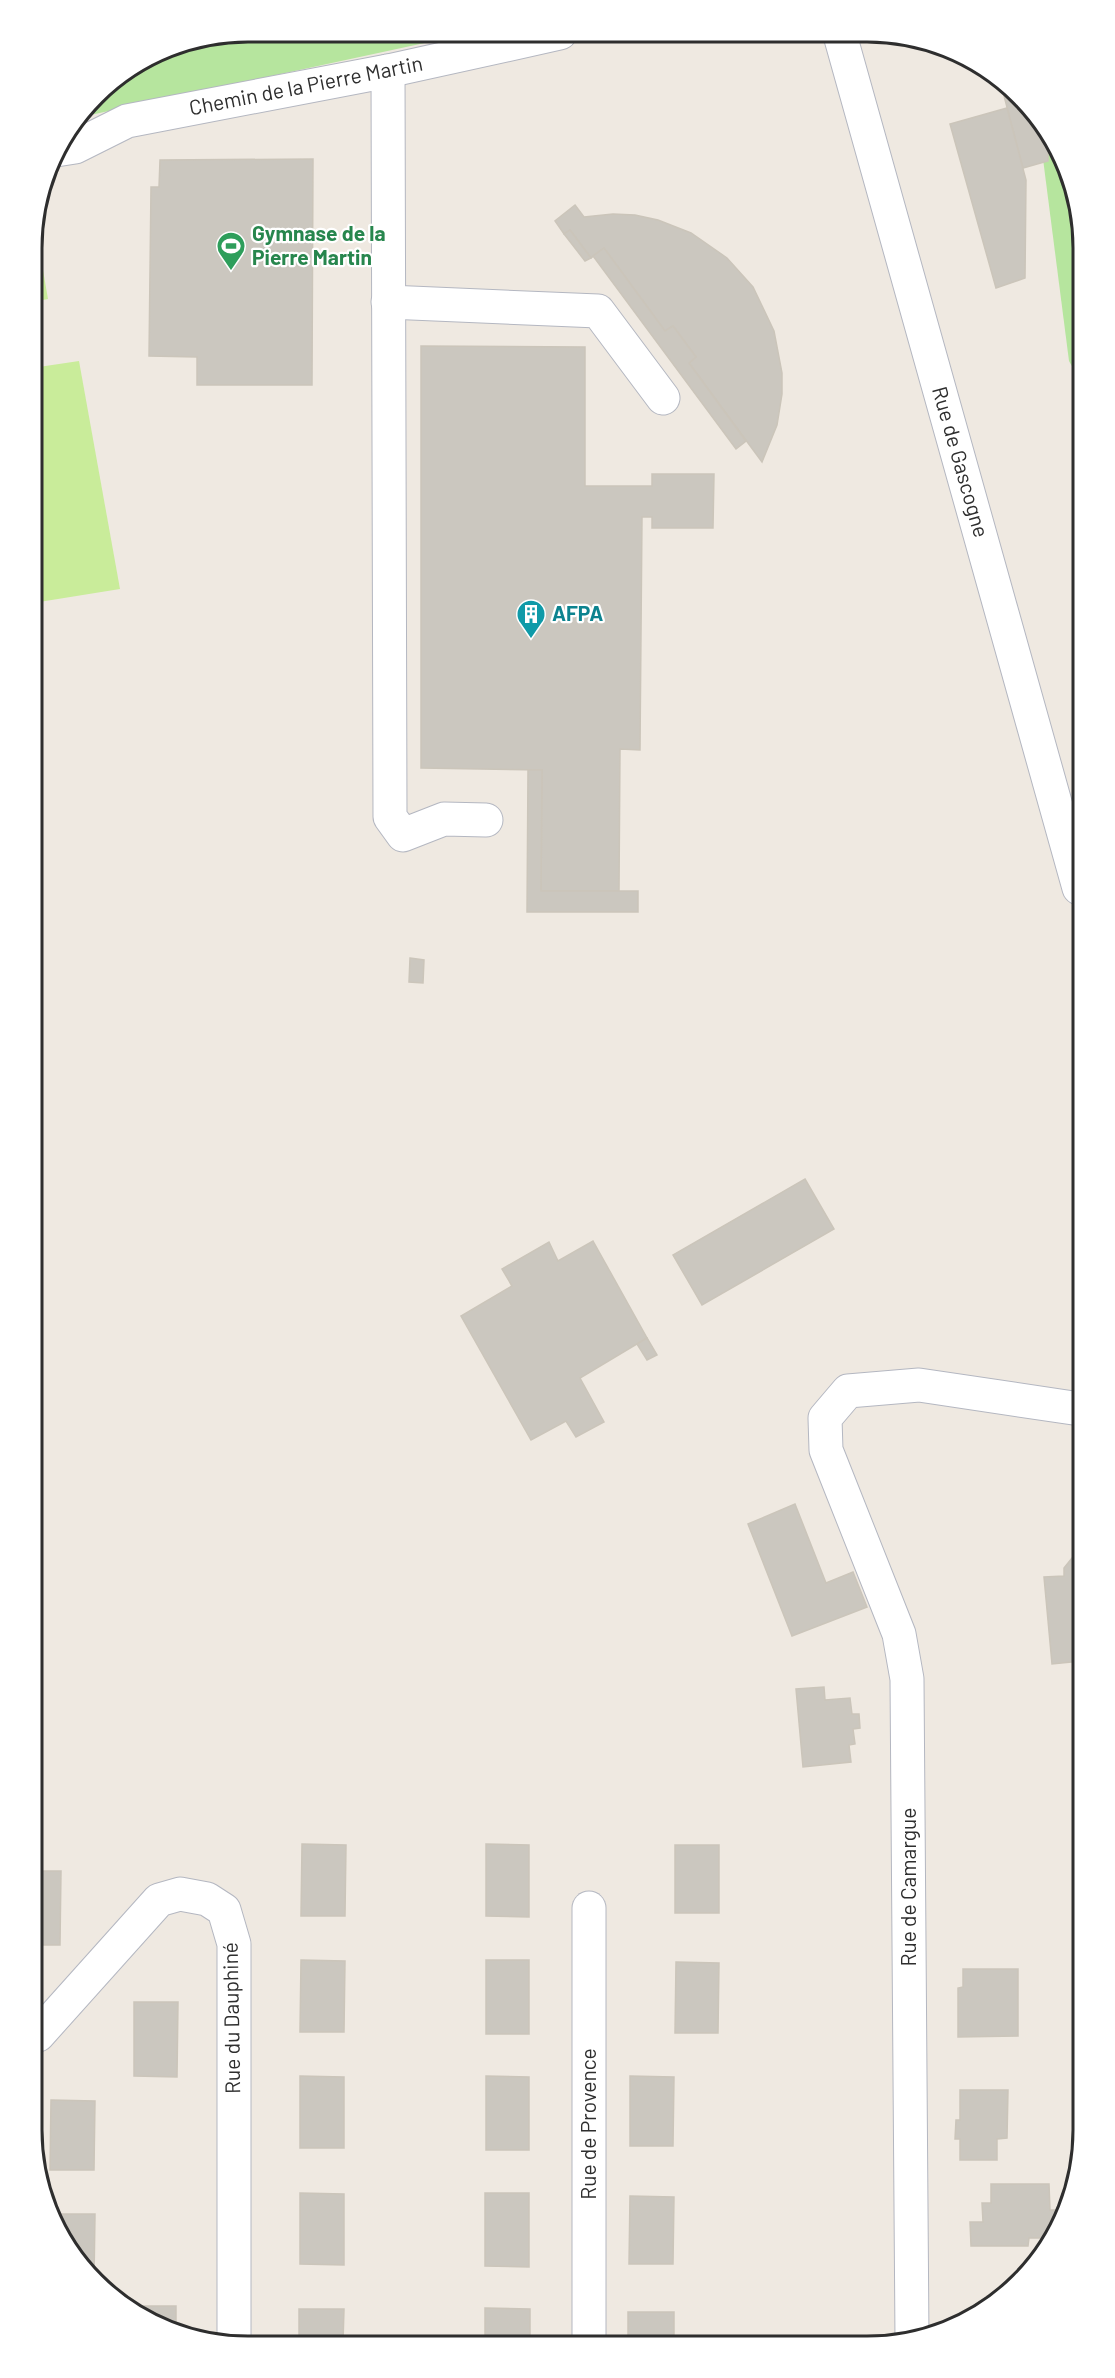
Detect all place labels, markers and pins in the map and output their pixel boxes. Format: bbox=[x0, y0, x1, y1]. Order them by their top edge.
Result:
place label: Gymnase de la Pierre Martin bbox=[252, 220, 386, 269]
sports icon: Gymnase de la Pierre Martin bbox=[215, 230, 247, 272]
building icon: AFPA bbox=[515, 598, 547, 640]
place label: AFPA bbox=[552, 600, 603, 625]

